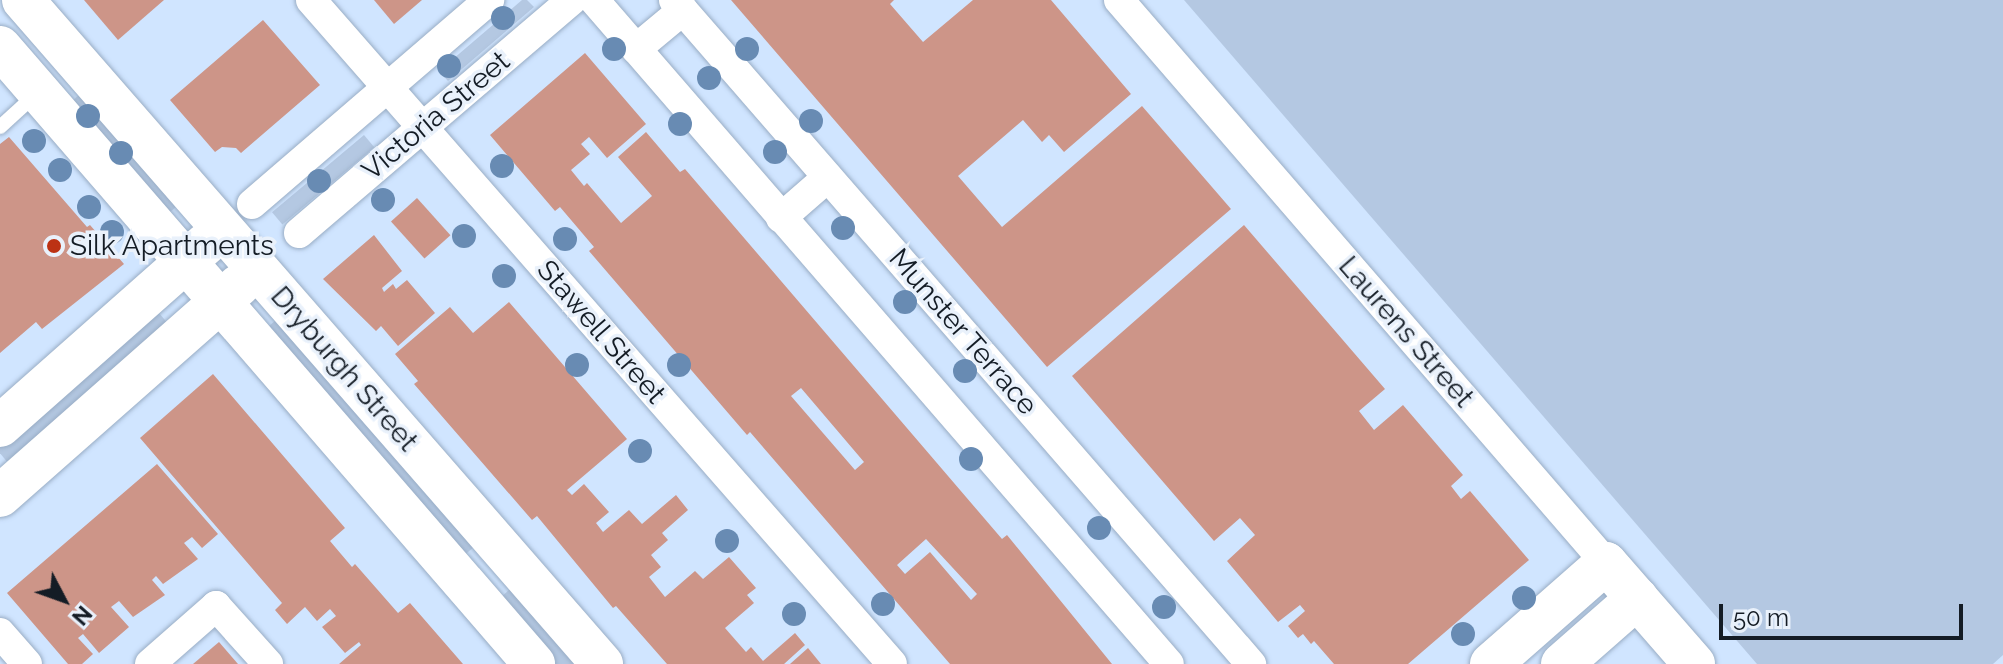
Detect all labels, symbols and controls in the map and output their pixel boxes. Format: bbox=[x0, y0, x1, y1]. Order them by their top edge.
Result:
street label: Victoria Street bbox=[355, 45, 517, 187]
place label: Silk Apartments bbox=[70, 229, 275, 263]
marker: Silk Apartments bbox=[45, 237, 63, 255]
street label: Munster Terrace bbox=[881, 242, 1045, 422]
street label: Laurens Street bbox=[1331, 250, 1481, 414]
street label: Stawell Street bbox=[529, 253, 673, 411]
street label: Dryburgh Street bbox=[263, 280, 425, 458]
north arrow bbox=[24, 560, 104, 640]
scale bar bbox=[1723, 588, 1967, 638]
text: N bbox=[67, 601, 97, 631]
text: 50 m bbox=[1733, 603, 1789, 632]

